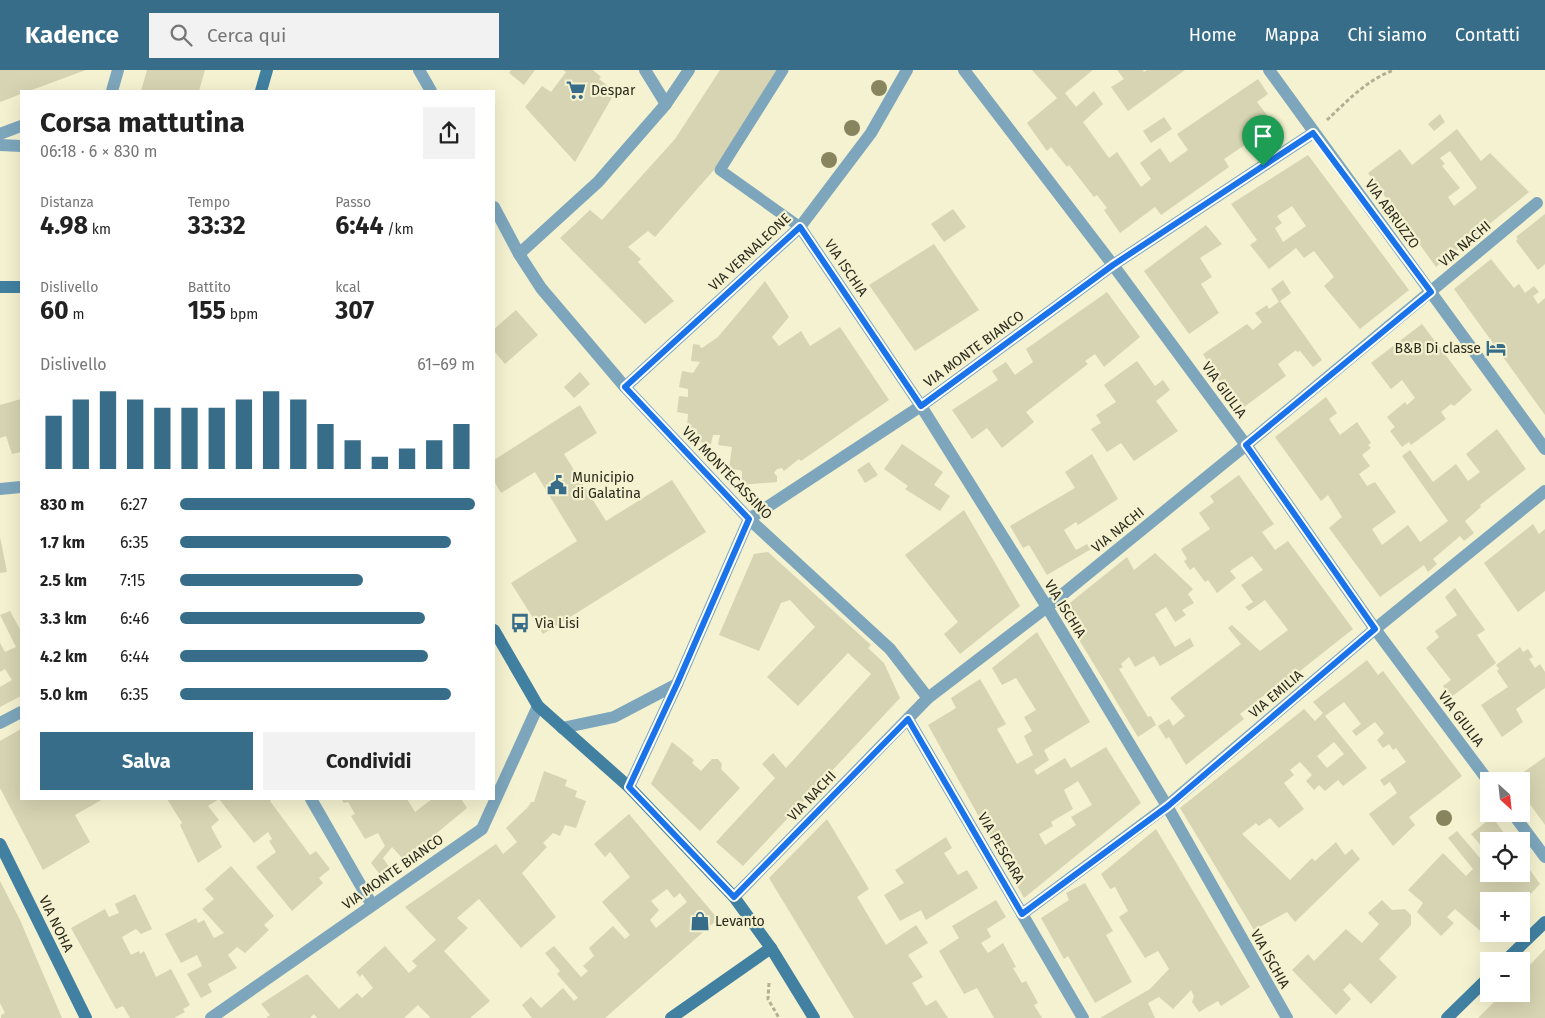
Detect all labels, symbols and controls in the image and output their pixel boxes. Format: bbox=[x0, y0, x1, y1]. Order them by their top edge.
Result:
search box bbox=[149, 13, 499, 58]
text: Kadence bbox=[25, 21, 119, 49]
icon: search bbox=[167, 21, 195, 49]
text: Cerca qui bbox=[207, 24, 286, 47]
text: Home bbox=[1189, 24, 1237, 46]
text: Mappa bbox=[1265, 24, 1319, 46]
text: Chi siamo bbox=[1347, 24, 1427, 46]
text: Contatti bbox=[1455, 24, 1520, 46]
supermarket icon: Despar bbox=[565, 79, 587, 101]
place label: Despar bbox=[591, 82, 636, 99]
text: Corsa mattutina bbox=[40, 106, 245, 139]
button: share bbox=[423, 107, 475, 159]
pin bbox=[1242, 115, 1284, 166]
icon: arrive bbox=[1249, 122, 1277, 150]
text: 06:18 · 6 × 830 m bbox=[40, 142, 157, 161]
street label: VIA ABRUZZO bbox=[1361, 176, 1423, 252]
text: Distanza bbox=[40, 194, 94, 211]
text: Tempo bbox=[188, 194, 230, 211]
text: Passo bbox=[335, 194, 371, 211]
street label: VIA VERNALEONE bbox=[705, 210, 795, 294]
text: 4.98 bbox=[40, 211, 88, 241]
text: 33:32 bbox=[188, 211, 246, 241]
text: 6:44 bbox=[335, 211, 384, 241]
street label: VIA NACHI bbox=[1436, 217, 1494, 271]
text: km bbox=[88, 221, 111, 238]
text: /km bbox=[384, 221, 414, 238]
street label: VIA ISCHIA bbox=[821, 236, 871, 300]
text: Dislivello bbox=[40, 279, 98, 296]
text: Battito bbox=[188, 279, 231, 296]
text: kcal bbox=[335, 279, 361, 296]
text: 60 bbox=[40, 296, 69, 326]
text: 155 bbox=[188, 296, 226, 326]
text: 307 bbox=[335, 296, 374, 326]
text: m bbox=[69, 306, 84, 323]
text: bpm bbox=[226, 306, 258, 323]
street label: VIA MONTE BIANCO bbox=[921, 307, 1027, 391]
hotel icon: B&B Di classe bbox=[1485, 337, 1507, 359]
place label: B&B Di classe bbox=[1395, 340, 1481, 357]
text: Dislivello bbox=[40, 355, 107, 374]
text: 61–69 m bbox=[417, 355, 475, 374]
street label: VIA GIULIA bbox=[1198, 359, 1250, 421]
street label: VIA MONTECASSINO bbox=[678, 423, 776, 523]
place label: Municipio di Galatina bbox=[572, 469, 641, 502]
public building icon: Municipio di Galatina bbox=[546, 474, 568, 496]
text: 830 m bbox=[40, 495, 84, 514]
text: 6:27 bbox=[120, 495, 147, 514]
street label: VIA NACHI bbox=[1088, 504, 1148, 556]
text: 1.7 km bbox=[40, 533, 85, 552]
text: 6:35 bbox=[120, 533, 149, 552]
text: 2.5 km bbox=[40, 571, 87, 590]
text: 7:15 bbox=[120, 571, 145, 590]
street label: VIA ISCHIA bbox=[1041, 577, 1089, 641]
text: 3.3 km bbox=[40, 609, 87, 628]
text: 6:46 bbox=[120, 609, 149, 628]
bus stop icon: Via Lisi bbox=[509, 612, 531, 634]
place label: Via Lisi bbox=[535, 615, 579, 632]
text: 4.2 km bbox=[40, 647, 87, 666]
text: 6:44 bbox=[120, 647, 149, 666]
street label: VIA EMILIA bbox=[1246, 667, 1306, 721]
text: 5.0 km bbox=[40, 685, 88, 704]
text: 6:35 bbox=[120, 685, 149, 704]
street label: VIA GIULIA bbox=[1435, 688, 1487, 750]
button: Salva bbox=[40, 732, 253, 790]
button: Condividi bbox=[263, 732, 475, 790]
street label: VIA NACHI bbox=[784, 768, 840, 824]
north arrow bbox=[1480, 772, 1530, 822]
map controls bbox=[1480, 772, 1530, 1002]
street label: VIA PESCARA bbox=[974, 809, 1028, 887]
street label: VIA MONTE BIANCO bbox=[339, 831, 447, 913]
button: locate bbox=[1480, 832, 1530, 882]
button: + bbox=[1480, 892, 1530, 942]
street label: VIA NOHA bbox=[35, 893, 77, 955]
shop icon: Levanto bbox=[689, 910, 711, 932]
place label: Levanto bbox=[715, 913, 765, 930]
street label: VIA ISCHIA bbox=[1247, 926, 1293, 992]
button: − bbox=[1480, 952, 1530, 1002]

